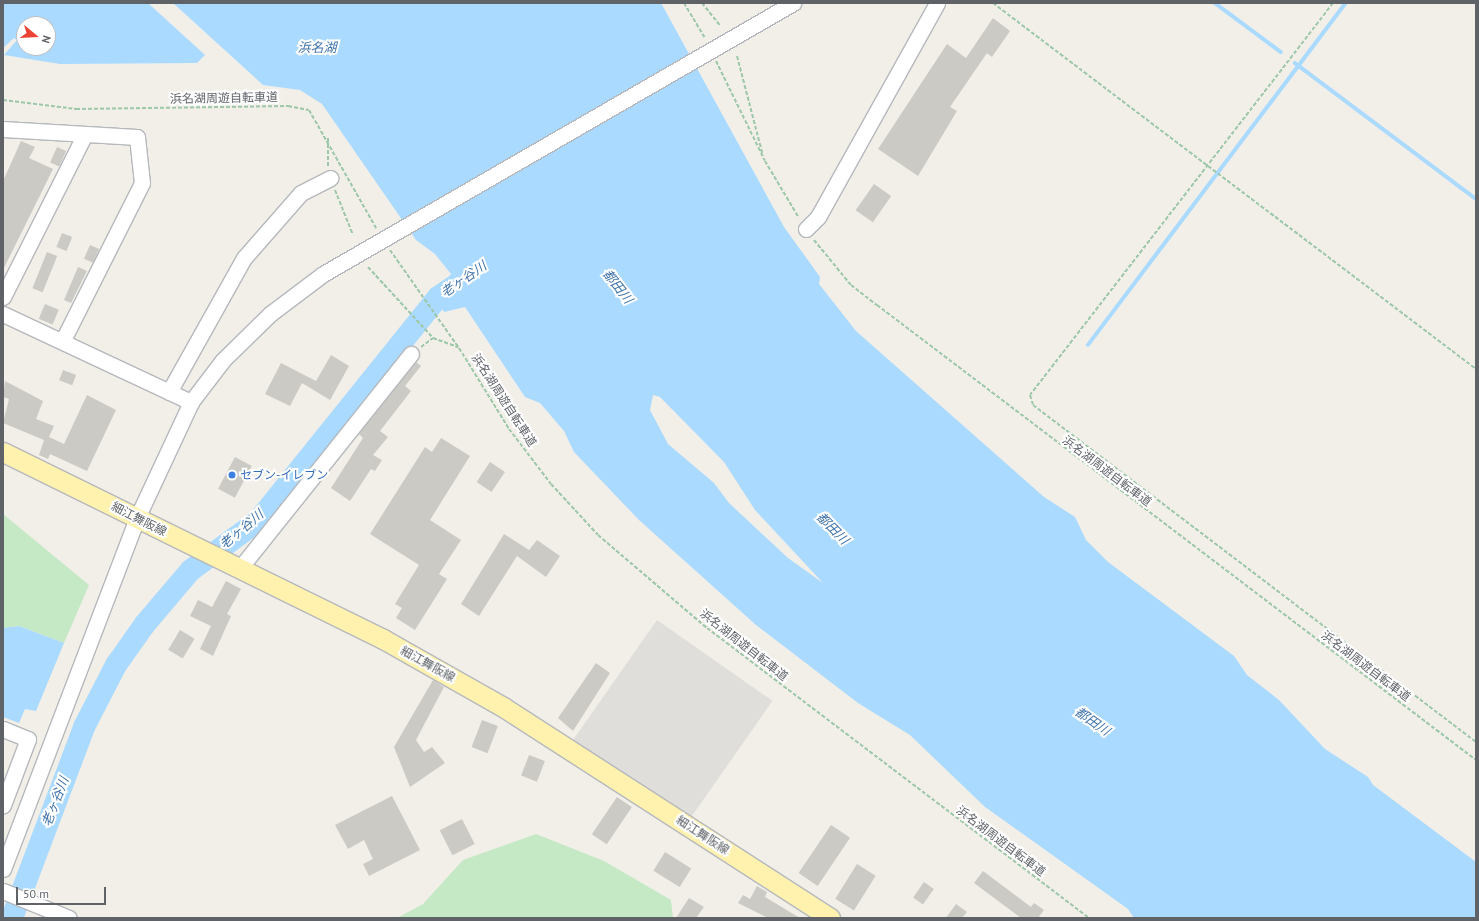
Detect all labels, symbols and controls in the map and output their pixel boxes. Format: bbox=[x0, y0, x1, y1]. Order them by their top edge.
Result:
north arrow bbox=[16, 16, 56, 56]
text: N bbox=[39, 34, 54, 45]
water label: 浜名湖 bbox=[298, 40, 336, 56]
street label: 浜名湖周遊自転車道 bbox=[170, 90, 278, 106]
water label: 老ヶ谷川 bbox=[438, 259, 490, 301]
water label: 都田川 bbox=[599, 267, 635, 307]
street label: 浜名湖周遊自転車道 bbox=[469, 351, 539, 449]
street label: 浜名湖周遊自転車道 bbox=[1060, 433, 1154, 509]
place label: セブン-イレブン bbox=[240, 468, 328, 482]
marker: セブン-イレブン bbox=[227, 470, 237, 480]
street label: 細江舞阪線 bbox=[109, 499, 169, 539]
water label: 老ヶ谷川 bbox=[217, 507, 267, 553]
water label: 都田川 bbox=[813, 510, 851, 548]
street label: 浜名湖周遊自転車道 bbox=[697, 606, 791, 684]
street label: 浜名湖周遊自転車道 bbox=[1319, 628, 1413, 704]
street label: 細江舞阪線 bbox=[398, 643, 458, 685]
water label: 都田川 bbox=[1072, 704, 1112, 740]
water label: 老ヶ谷川 bbox=[39, 775, 73, 829]
street label: 浜名湖周遊自転車道 bbox=[954, 803, 1048, 879]
street label: 細江舞阪線 bbox=[674, 813, 732, 857]
scale bar bbox=[18, 879, 108, 905]
text: 50 m bbox=[23, 886, 49, 901]

